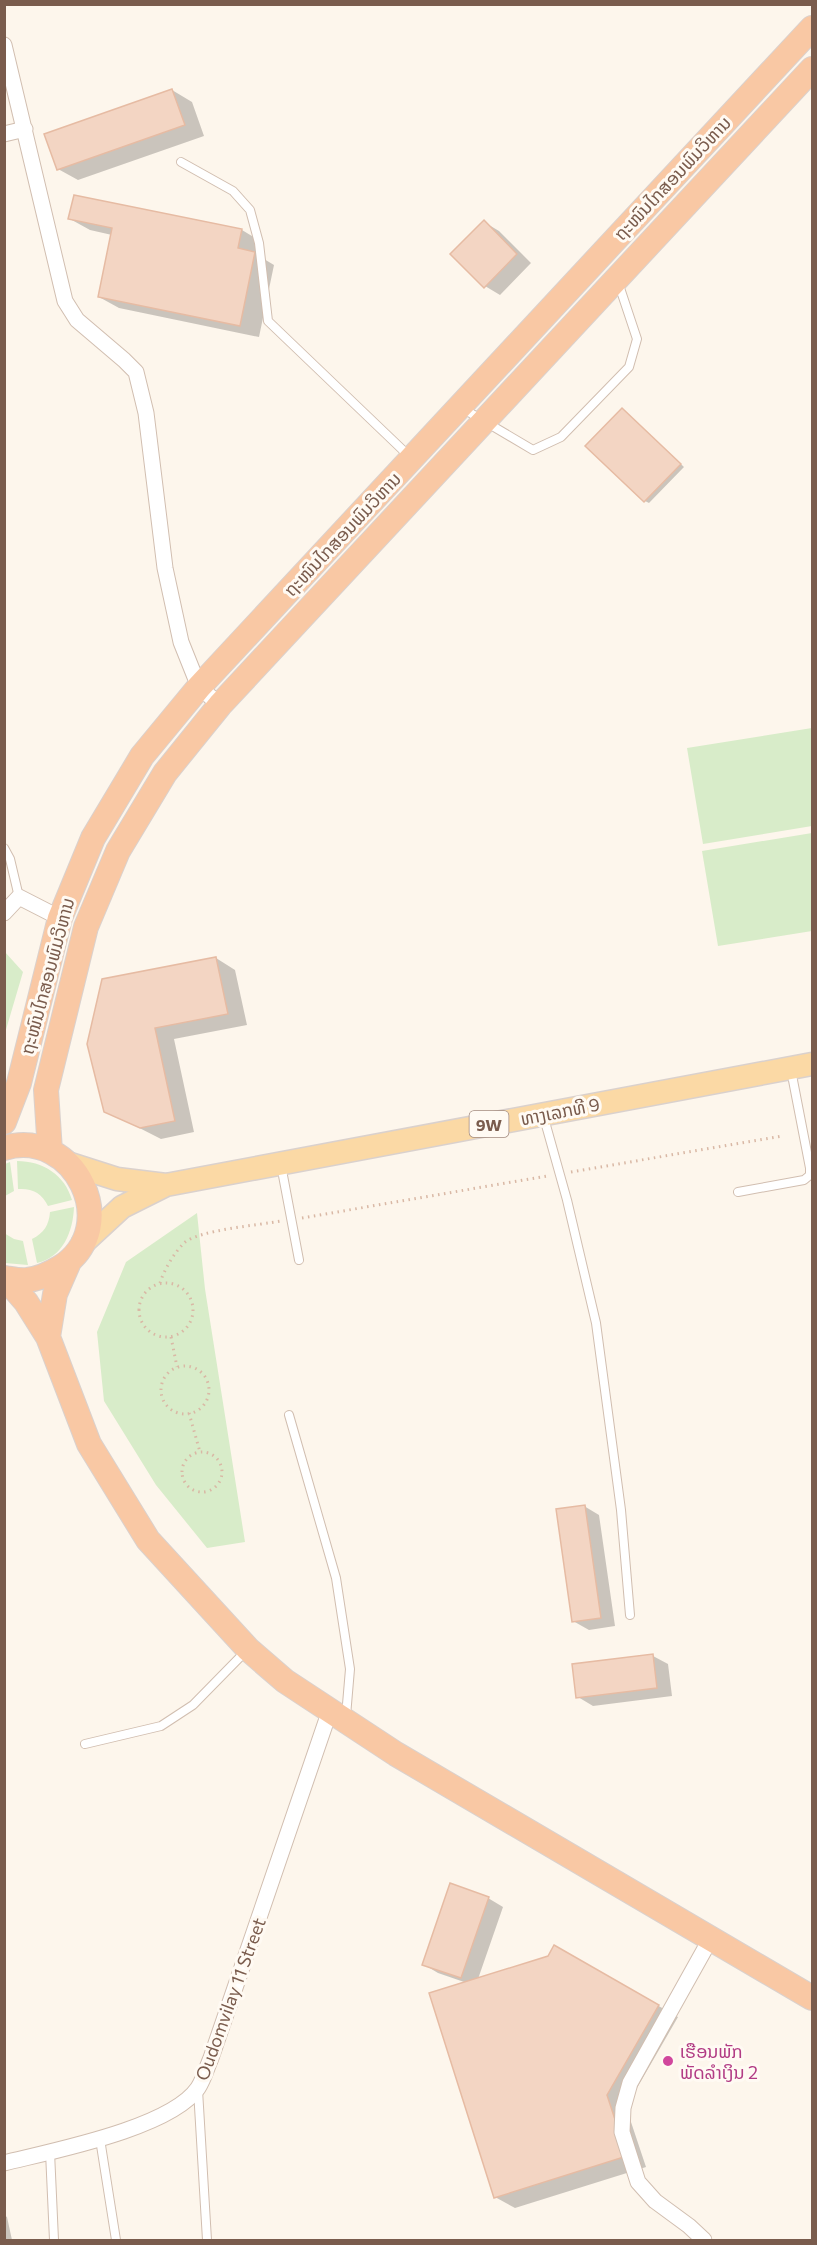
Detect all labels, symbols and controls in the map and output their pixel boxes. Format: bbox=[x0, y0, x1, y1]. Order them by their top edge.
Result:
street label: ຖະໜົນໄກສອນພົມວິຫານ bbox=[609, 111, 735, 245]
street label: ຖະໜົນໄກສອນພົມວິຫານ bbox=[279, 467, 405, 601]
street label: ຖະໜົນໄກສອນພົມວິຫານ bbox=[15, 895, 79, 1057]
street label: ທາງເລກທີ 9 bbox=[518, 1093, 602, 1129]
road number: 9W bbox=[470, 1111, 508, 1137]
street label: Oudomvilay 11 Street bbox=[190, 1915, 270, 2083]
place label: ເຮືອນພັກ ພັດລຳເງິນ 2 bbox=[680, 2040, 758, 2083]
marker: ເຮືອນພັກ ພັດລຳເງິນ 2 bbox=[661, 2054, 675, 2068]

